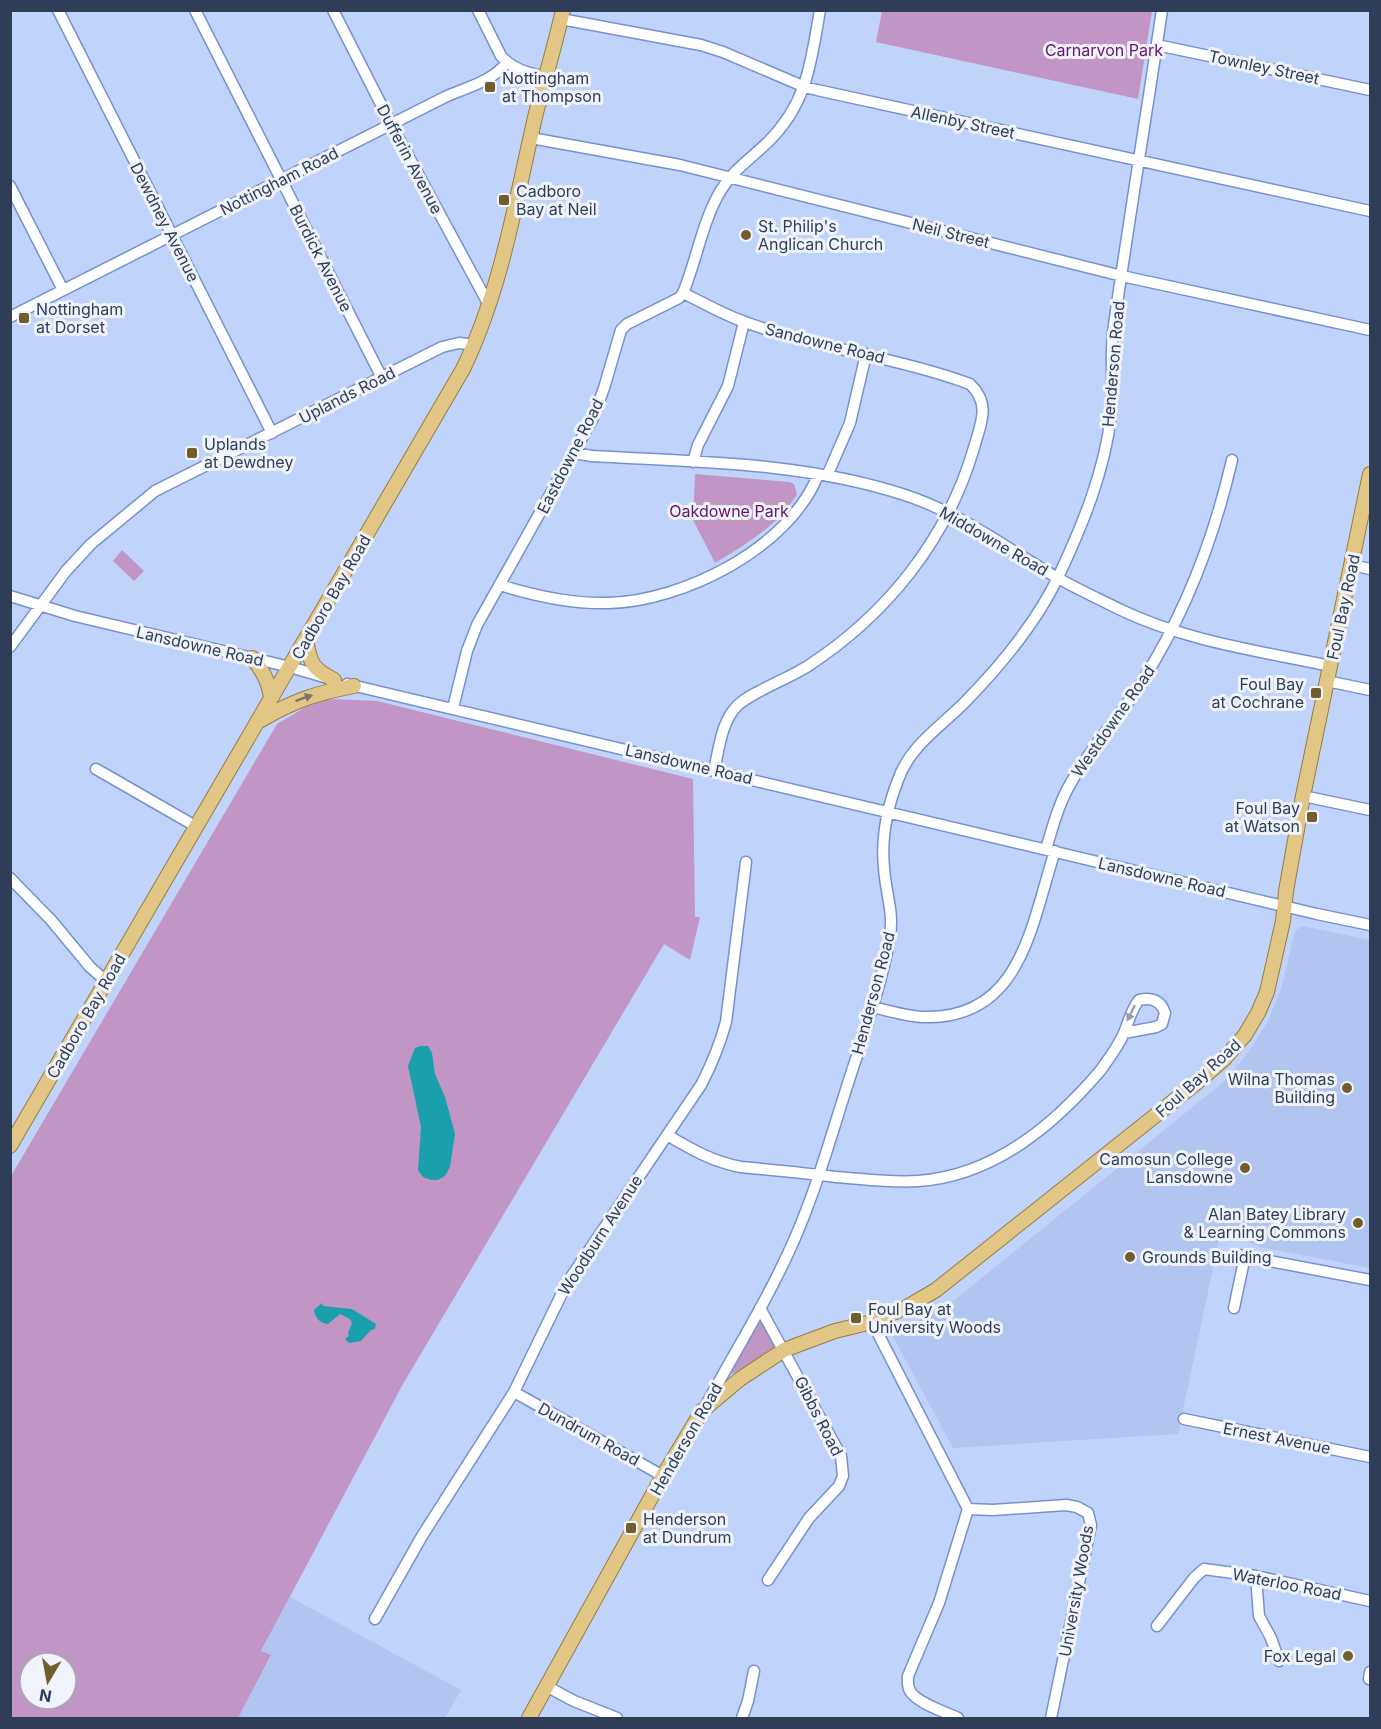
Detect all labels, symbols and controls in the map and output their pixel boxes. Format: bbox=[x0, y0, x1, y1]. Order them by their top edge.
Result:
park label: Carnarvon Park bbox=[1045, 40, 1163, 60]
street label: Townley Street bbox=[1207, 46, 1321, 88]
place label: Nottingham at Thompson bbox=[502, 68, 601, 106]
marker: Nottingham at Thompson bbox=[483, 80, 497, 94]
street label: Dufferin Avenue bbox=[373, 101, 447, 217]
street label: Allenby Street bbox=[909, 101, 1017, 143]
street label: Nottingham Road bbox=[216, 142, 342, 220]
street label: Dewdney Avenue bbox=[126, 159, 204, 285]
place label: Cadboro Bay at Neil bbox=[516, 181, 597, 219]
marker: Cadboro Bay at Neil bbox=[497, 193, 511, 207]
street label: Burdick Avenue bbox=[285, 201, 357, 315]
street label: Neil Street bbox=[910, 214, 992, 252]
place label: St. Philip's Anglican Church bbox=[758, 216, 883, 254]
marker: St. Philip's Anglican Church bbox=[739, 228, 753, 242]
place label: Nottingham at Dorset bbox=[36, 299, 123, 337]
street label: Henderson Road bbox=[1098, 300, 1128, 428]
marker: Nottingham at Dorset bbox=[17, 311, 31, 325]
street label: Sandowne Road bbox=[763, 318, 887, 368]
street label: Uplands Road bbox=[296, 362, 398, 428]
street label: Eastdowne Road bbox=[532, 395, 608, 517]
place label: Uplands at Dewdney bbox=[204, 434, 293, 472]
marker: Uplands at Dewdney bbox=[185, 446, 199, 460]
park label: Oakdowne Park bbox=[669, 501, 789, 521]
street label: Middowne Road bbox=[936, 502, 1052, 580]
street label: Cadboro Bay Road bbox=[287, 531, 375, 663]
street label: Foul Bay Road bbox=[1322, 552, 1364, 662]
street label: Lansdowne Road bbox=[134, 622, 266, 670]
street label: Westdowne Road bbox=[1067, 661, 1159, 781]
place label: Foul Bay at Cochrane bbox=[1212, 674, 1304, 712]
marker: Foul Bay at Cochrane bbox=[1309, 686, 1323, 700]
one-way arrow bbox=[295, 693, 313, 703]
street label: Lansdowne Road bbox=[623, 740, 755, 788]
place label: Foul Bay at Watson bbox=[1225, 798, 1300, 836]
marker: Foul Bay at Watson bbox=[1305, 810, 1319, 824]
street label: Lansdowne Road bbox=[1096, 853, 1228, 901]
street label: Henderson Road bbox=[847, 929, 899, 1057]
street label: Cadboro Bay Road bbox=[42, 950, 130, 1082]
one-way arrow bbox=[1127, 1005, 1136, 1022]
street label: Foul Bay Road bbox=[1151, 1035, 1245, 1121]
place label: Wilna Thomas Building bbox=[1228, 1069, 1335, 1107]
marker: Wilna Thomas Building bbox=[1340, 1081, 1354, 1095]
place label: Camosun College Lansdowne bbox=[1099, 1149, 1233, 1187]
marker: Camosun College Lansdowne bbox=[1238, 1161, 1252, 1175]
street label: Woodburn Avenue bbox=[554, 1171, 646, 1299]
place label: Alan Batey Library & Learning Commons bbox=[1184, 1204, 1346, 1242]
marker: Alan Batey Library & Learning Commons bbox=[1351, 1216, 1365, 1230]
place label: Grounds Building bbox=[1142, 1247, 1272, 1267]
marker: Grounds Building bbox=[1123, 1250, 1137, 1264]
place label: Foul Bay at University Woods bbox=[868, 1299, 1001, 1337]
marker: Foul Bay at University Woods bbox=[849, 1311, 863, 1325]
street label: Gibbs Road bbox=[790, 1373, 848, 1459]
street label: Henderson Road bbox=[646, 1379, 726, 1499]
street label: Dundrum Road bbox=[535, 1398, 643, 1470]
street label: Ernest Avenue bbox=[1222, 1418, 1332, 1458]
place label: Henderson at Dundrum bbox=[643, 1509, 731, 1547]
marker: Henderson at Dundrum bbox=[624, 1521, 638, 1535]
street label: University Woods bbox=[1055, 1524, 1097, 1658]
street label: Waterloo Road bbox=[1231, 1564, 1343, 1604]
place label: Fox Legal bbox=[1264, 1646, 1336, 1666]
marker: Fox Legal bbox=[1341, 1649, 1355, 1663]
north arrow bbox=[18, 1651, 78, 1711]
text: N bbox=[38, 1685, 53, 1707]

